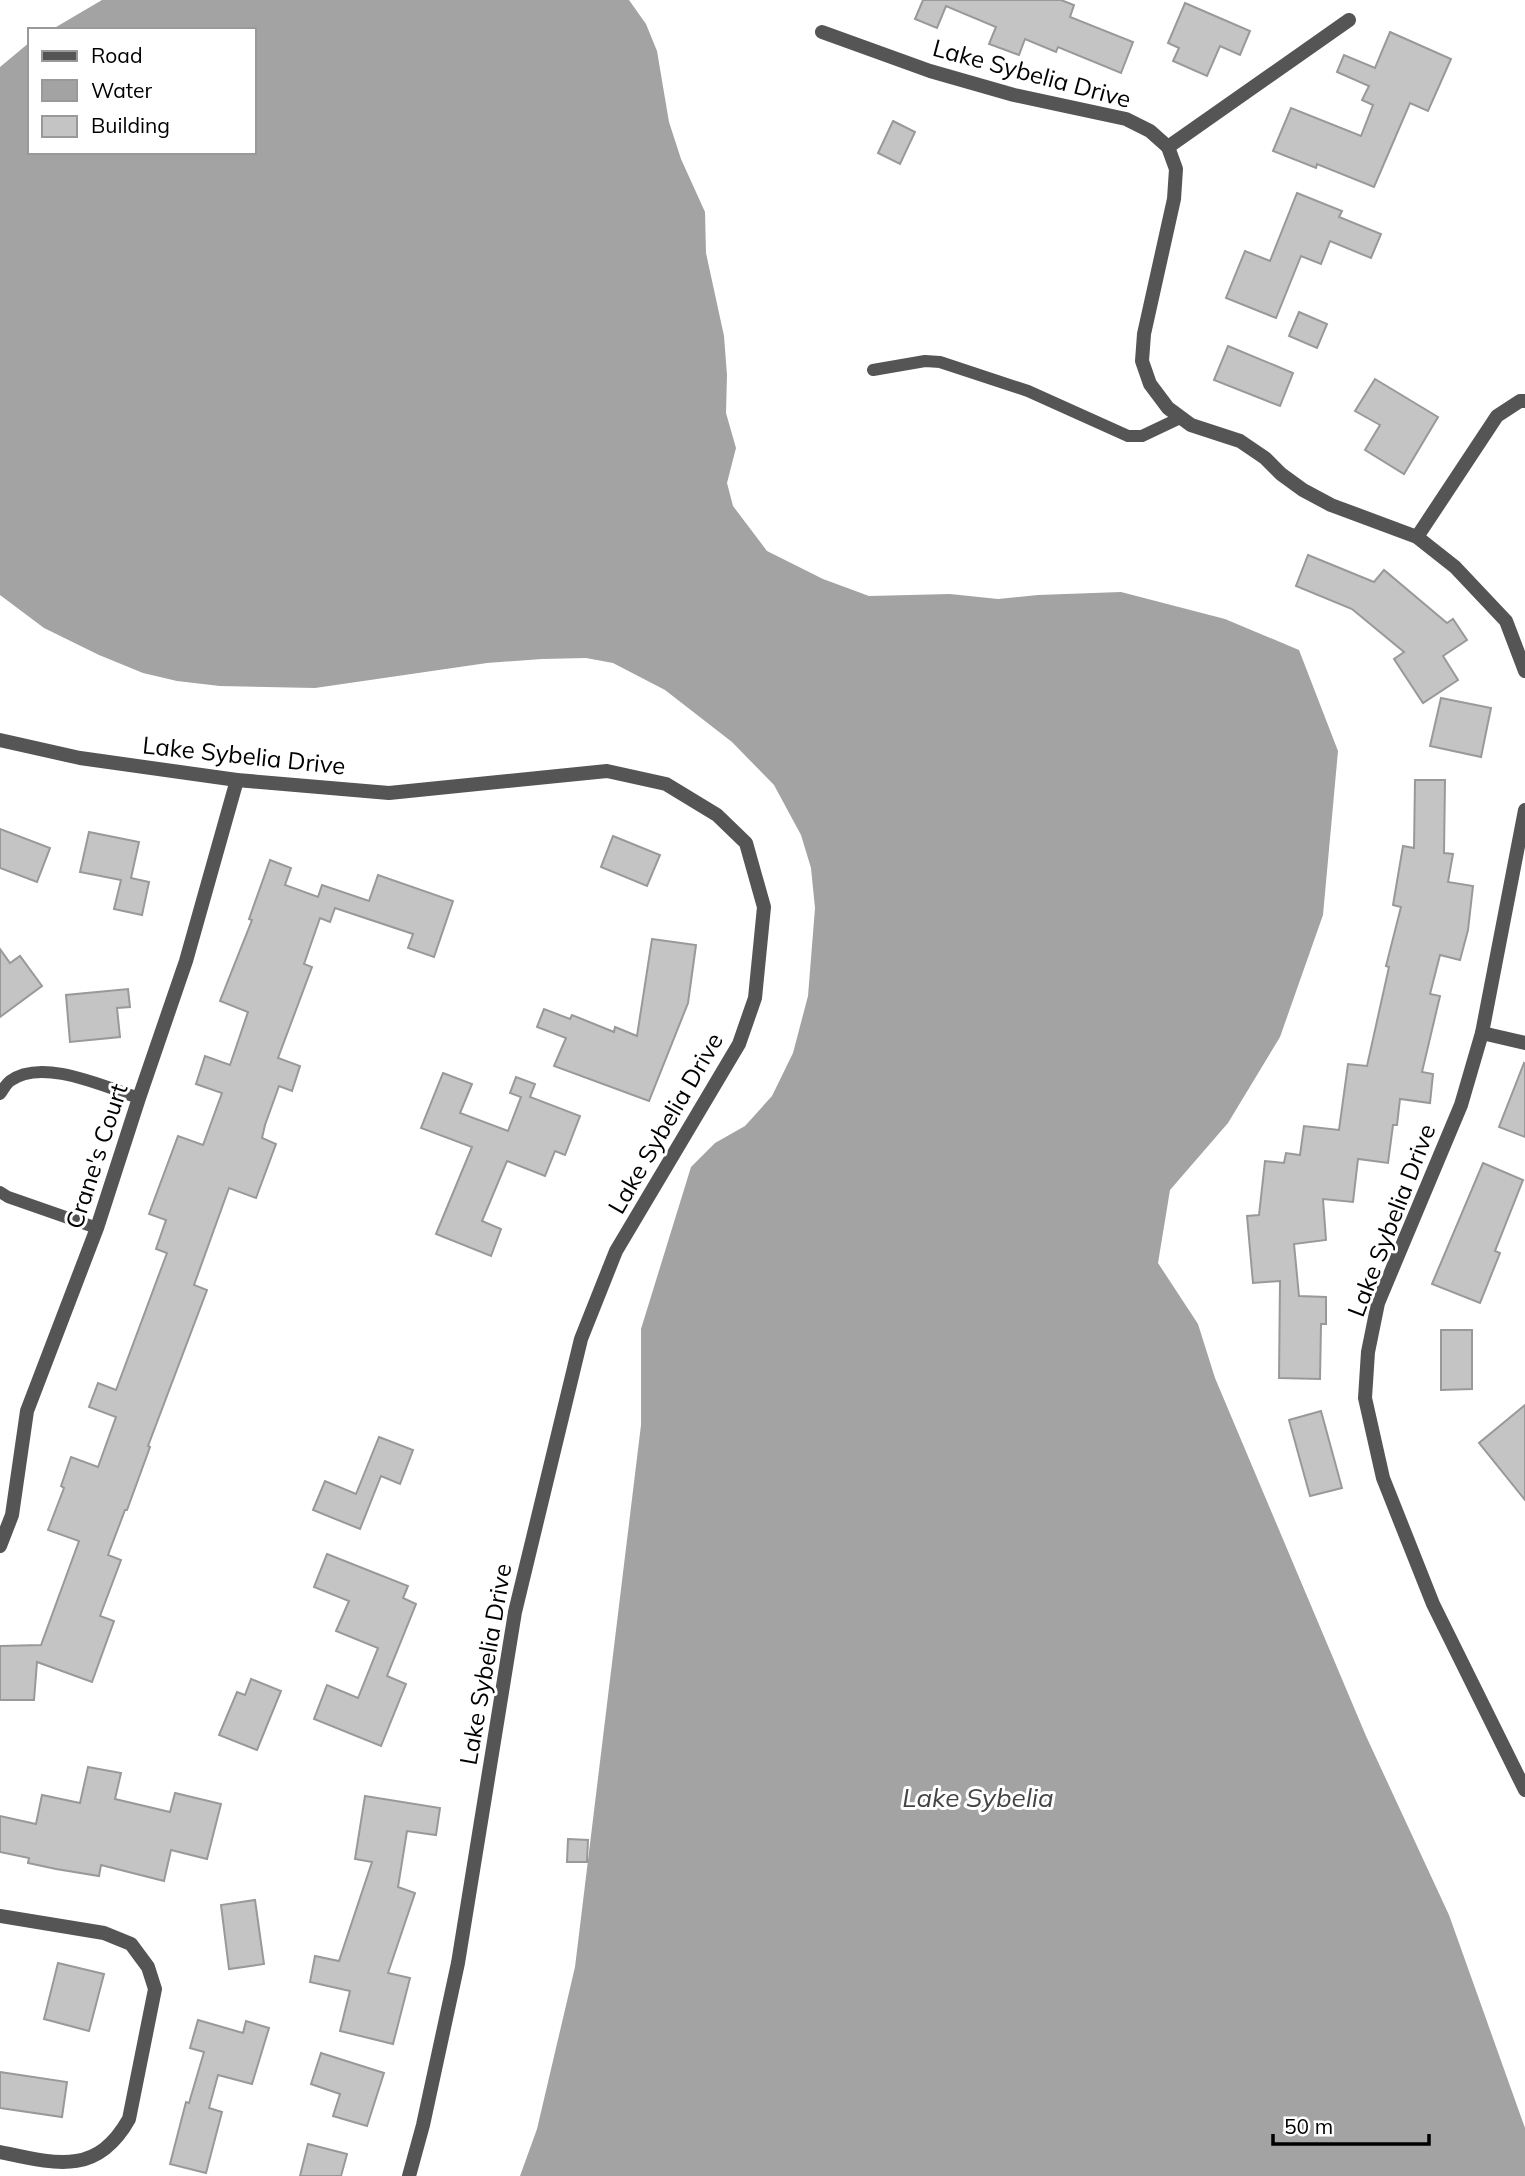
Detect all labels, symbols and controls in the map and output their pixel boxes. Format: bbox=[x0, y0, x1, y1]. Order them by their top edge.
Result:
legend bbox=[28, 28, 256, 154]
street label: Lake Sybelia Drive bbox=[930, 32, 1134, 114]
text: Road bbox=[91, 42, 142, 68]
text: Water bbox=[91, 77, 152, 103]
text: Building bbox=[91, 112, 170, 138]
street label: Lake Sybelia Drive bbox=[141, 729, 347, 781]
street label: Lake Sybelia Drive bbox=[601, 1027, 729, 1219]
street label: Crane's Court bbox=[58, 1080, 134, 1232]
street label: Lake Sybelia Drive bbox=[1340, 1119, 1442, 1321]
street label: Lake Sybelia Drive bbox=[453, 1561, 517, 1767]
water label: Lake Sybelia bbox=[902, 1781, 1054, 1814]
scale bar bbox=[1273, 2102, 1429, 2146]
text: 50 m bbox=[1284, 2113, 1333, 2139]

